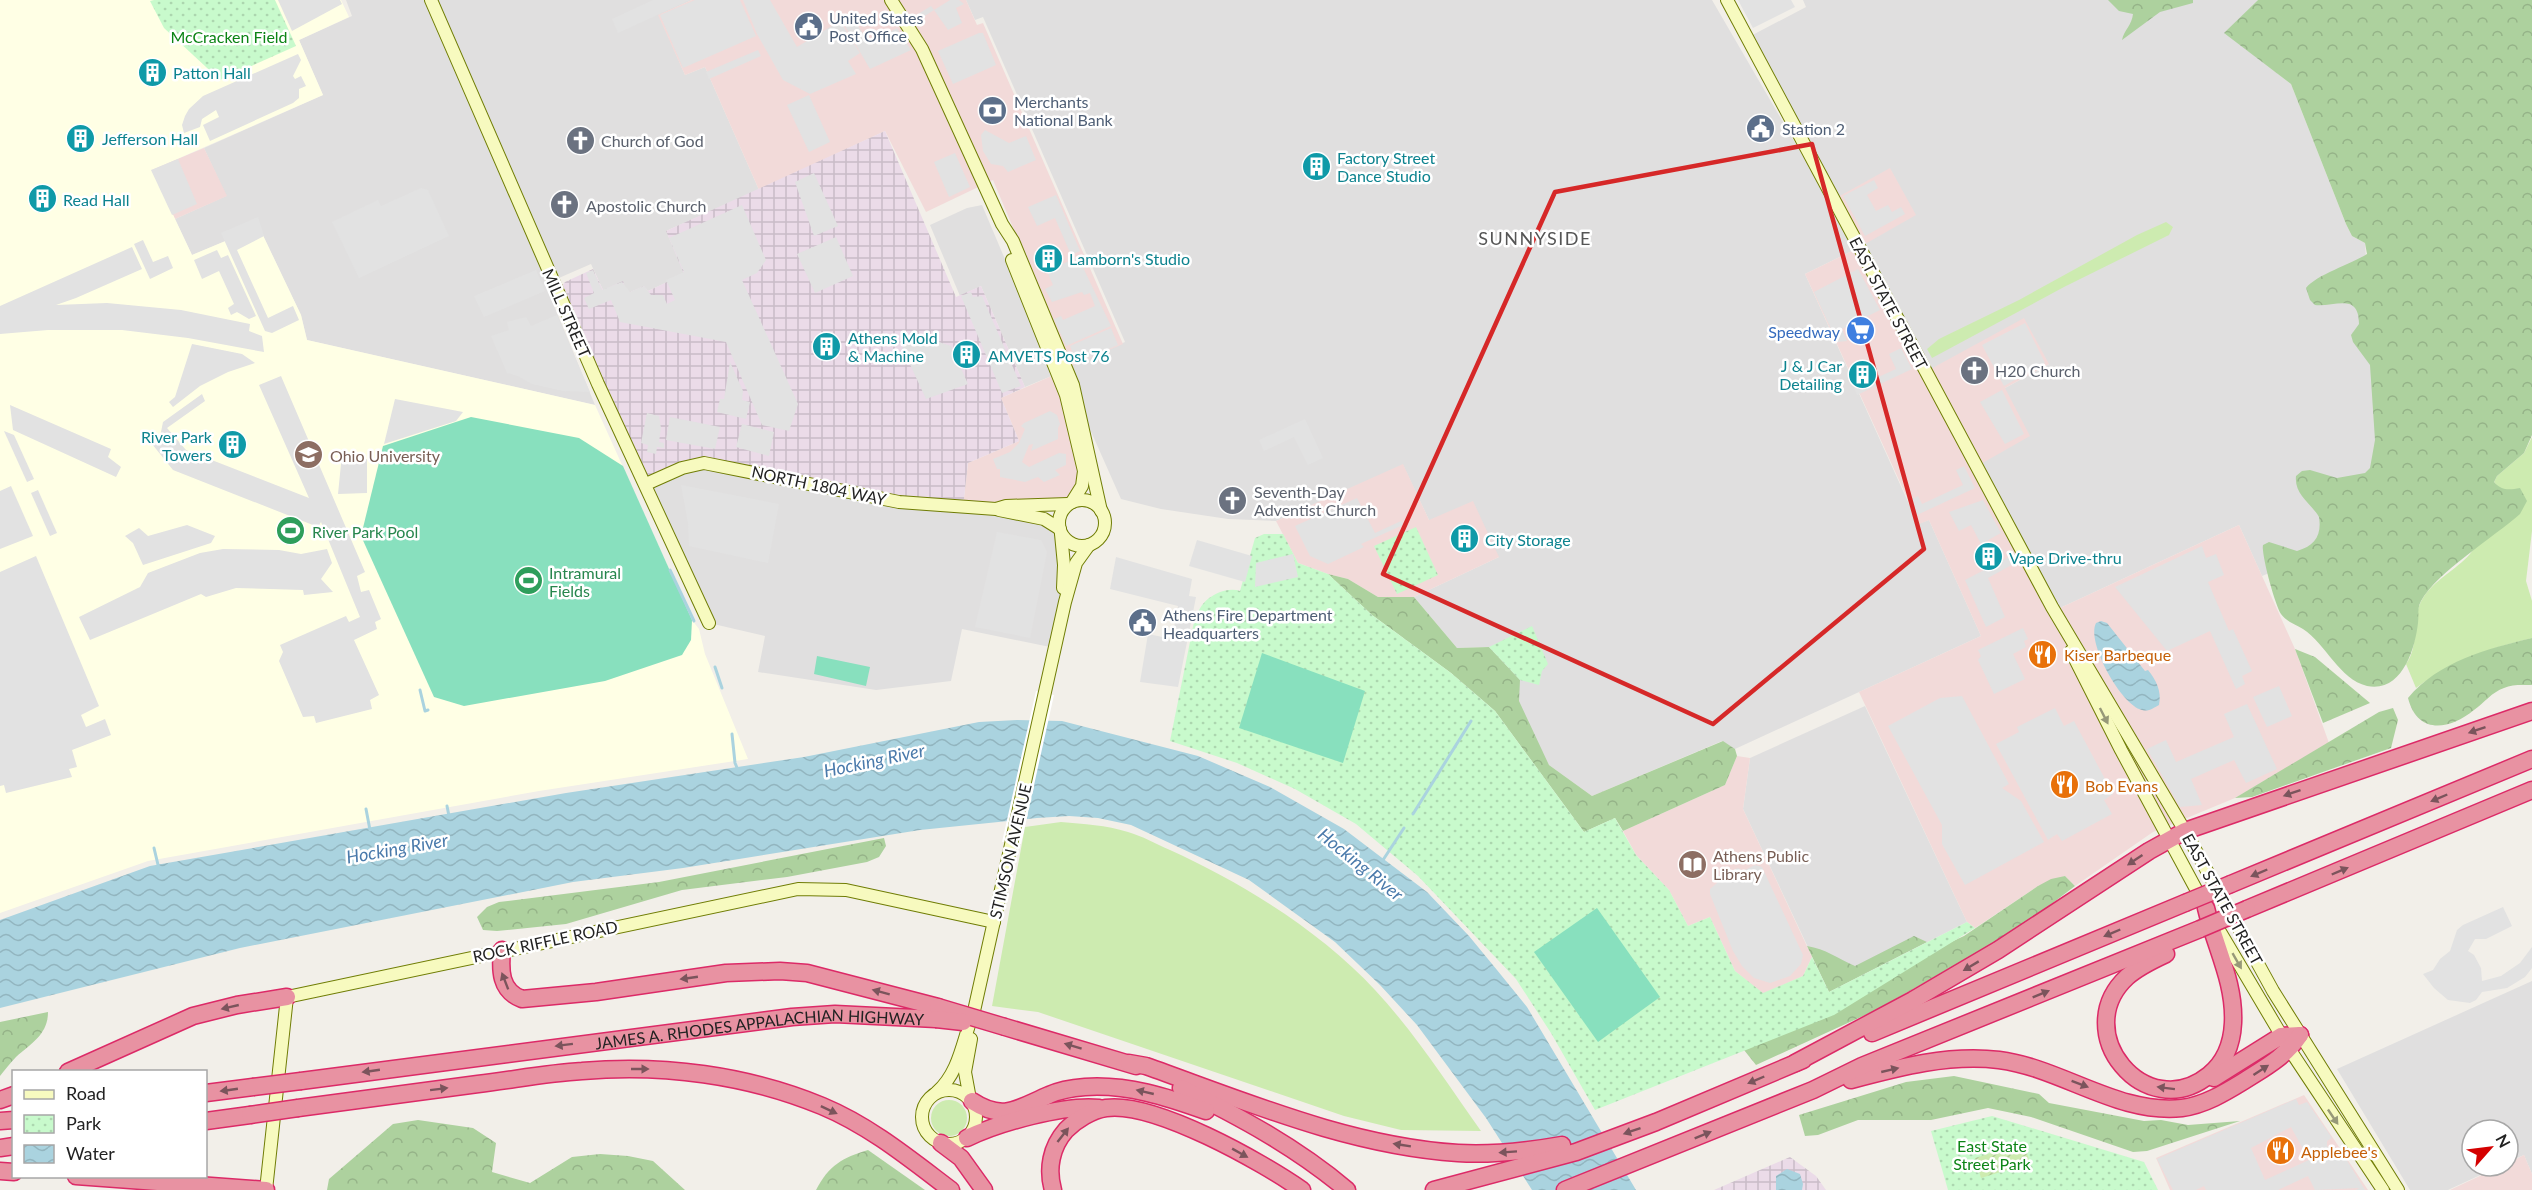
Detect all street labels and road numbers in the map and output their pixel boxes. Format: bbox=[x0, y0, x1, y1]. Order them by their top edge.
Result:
street label: EAST STATE STREET bbox=[1846, 233, 1932, 373]
street label: MILL STREET bbox=[539, 266, 595, 361]
street label: NORTH 1804 WAY bbox=[750, 461, 888, 509]
street label: STIMSON AVENUE bbox=[985, 782, 1035, 920]
street label: EAST STATE STREET bbox=[2179, 830, 2267, 969]
street label: ROCK RIFFLE ROAD bbox=[471, 916, 619, 966]
street label: JAMES A. RHODES APPALACHIAN HIGHWAY bbox=[594, 1004, 925, 1052]

